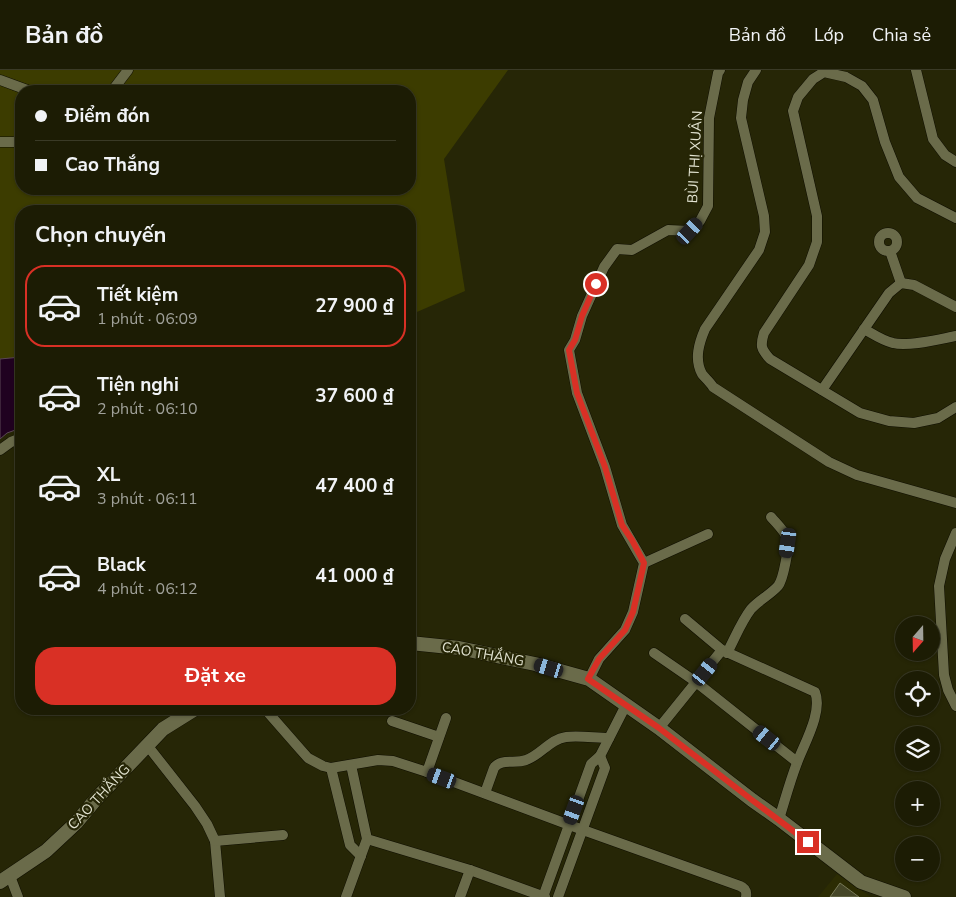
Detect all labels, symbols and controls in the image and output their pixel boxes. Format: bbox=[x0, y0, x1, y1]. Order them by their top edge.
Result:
text: Bản đồ bbox=[25, 19, 103, 51]
text: Bản đồ bbox=[729, 23, 786, 47]
text: Lớp bbox=[814, 23, 844, 47]
text: Chia sẻ bbox=[872, 23, 931, 47]
text: Điểm đón bbox=[65, 103, 150, 129]
street label: BÙI THỊ XUÂN bbox=[683, 110, 707, 204]
text: Cao Thắng bbox=[65, 152, 160, 178]
car bbox=[674, 215, 705, 247]
text: Chọn chuyến bbox=[35, 220, 166, 250]
route start bbox=[585, 273, 607, 295]
text: Tiết kiệm bbox=[97, 282, 178, 308]
icon: car bbox=[37, 284, 82, 329]
text: 27 900 ₫ bbox=[315, 293, 394, 319]
text: 1 phút · 06:09 bbox=[97, 308, 198, 330]
text: Tiện nghi bbox=[97, 372, 179, 398]
icon: car bbox=[37, 374, 82, 419]
text: 37 600 ₫ bbox=[315, 383, 394, 409]
text: 2 phút · 06:10 bbox=[97, 398, 198, 420]
text: XL bbox=[97, 462, 120, 488]
icon: car bbox=[37, 464, 82, 509]
text: 47 400 ₫ bbox=[315, 473, 394, 499]
text: 3 phút · 06:11 bbox=[97, 488, 198, 510]
car bbox=[778, 527, 797, 559]
text: Black bbox=[97, 552, 146, 578]
icon: car bbox=[37, 554, 82, 599]
text: 41 000 ₫ bbox=[315, 563, 394, 589]
text: 4 phút · 06:12 bbox=[97, 578, 198, 600]
north arrow bbox=[895, 616, 940, 661]
map controls bbox=[895, 616, 940, 881]
street label: CAO THẮNG bbox=[440, 636, 526, 671]
button: Đặt xe bbox=[35, 647, 396, 705]
car bbox=[532, 656, 565, 680]
car bbox=[689, 656, 720, 688]
button: locate bbox=[895, 671, 940, 716]
car bbox=[750, 723, 783, 753]
button: layers bbox=[895, 726, 940, 771]
street label: CAO THẮNG bbox=[63, 759, 134, 834]
car bbox=[425, 766, 458, 790]
button: + bbox=[895, 781, 940, 826]
car bbox=[561, 793, 586, 827]
route end bbox=[797, 831, 819, 853]
button: − bbox=[895, 836, 940, 881]

